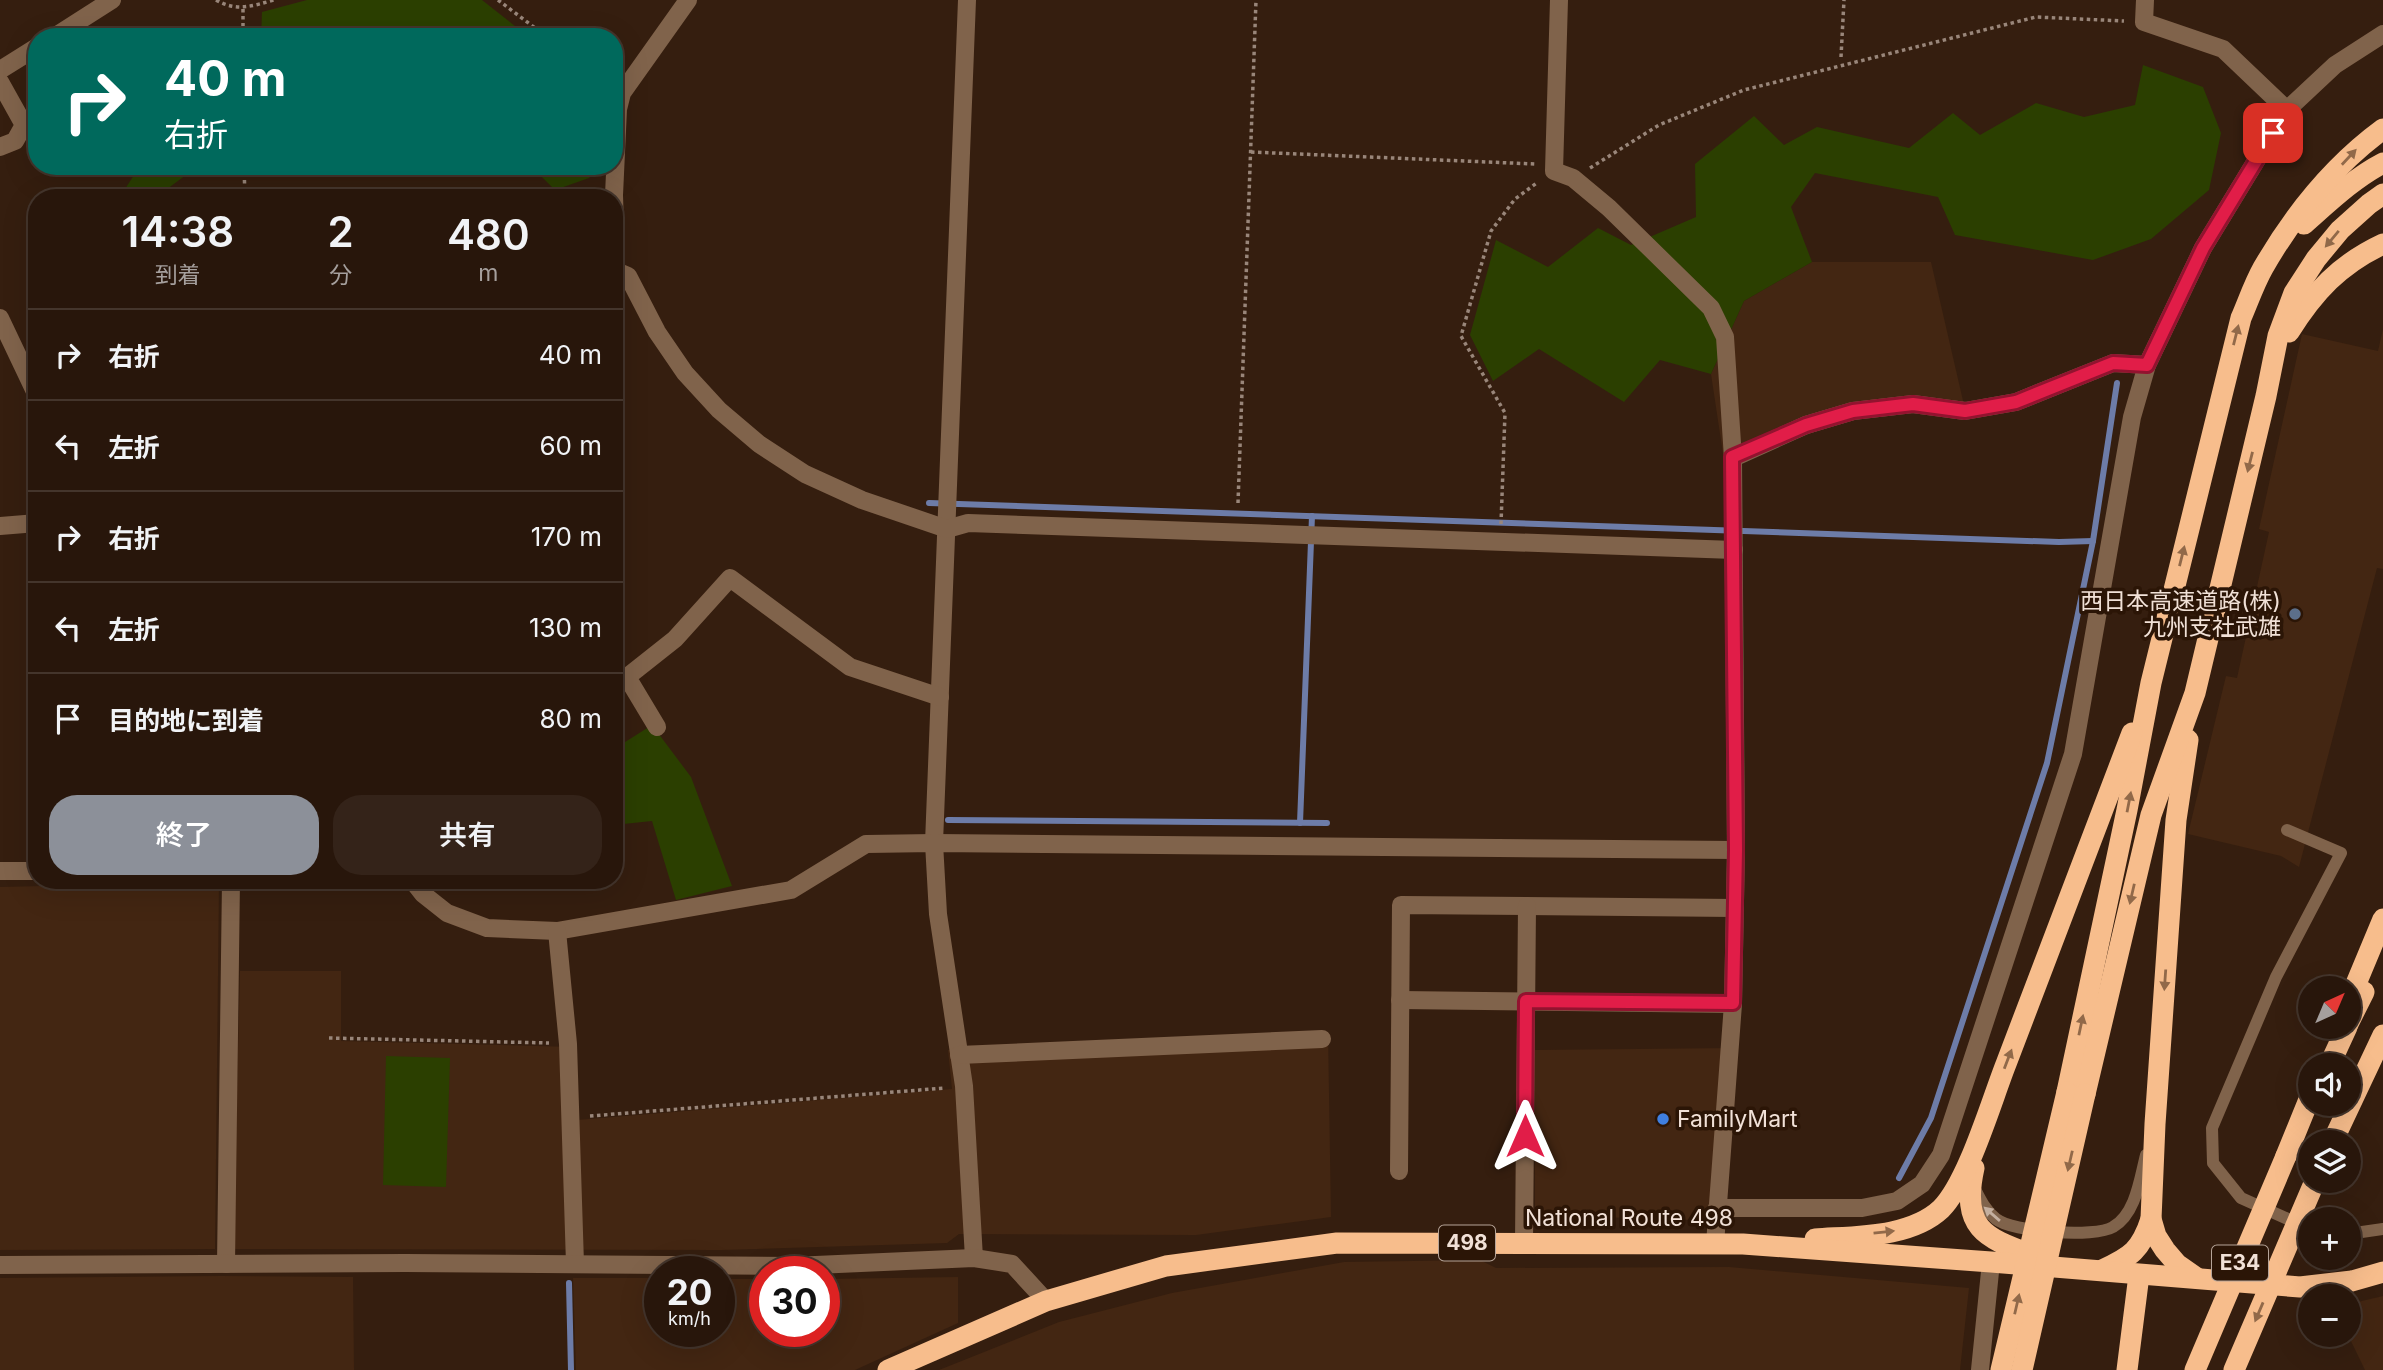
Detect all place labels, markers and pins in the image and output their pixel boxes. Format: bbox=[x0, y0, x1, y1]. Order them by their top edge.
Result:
pin bbox=[2243, 103, 2303, 163]
place label: 西日本高速道路(株) 九州支社武雄 bbox=[2080, 587, 2281, 641]
marker: 西日本高速道路(株) 九州支社武雄 bbox=[2287, 606, 2303, 622]
place label: FamilyMart bbox=[1677, 1105, 1798, 1133]
marker: FamilyMart bbox=[1655, 1111, 1671, 1127]

